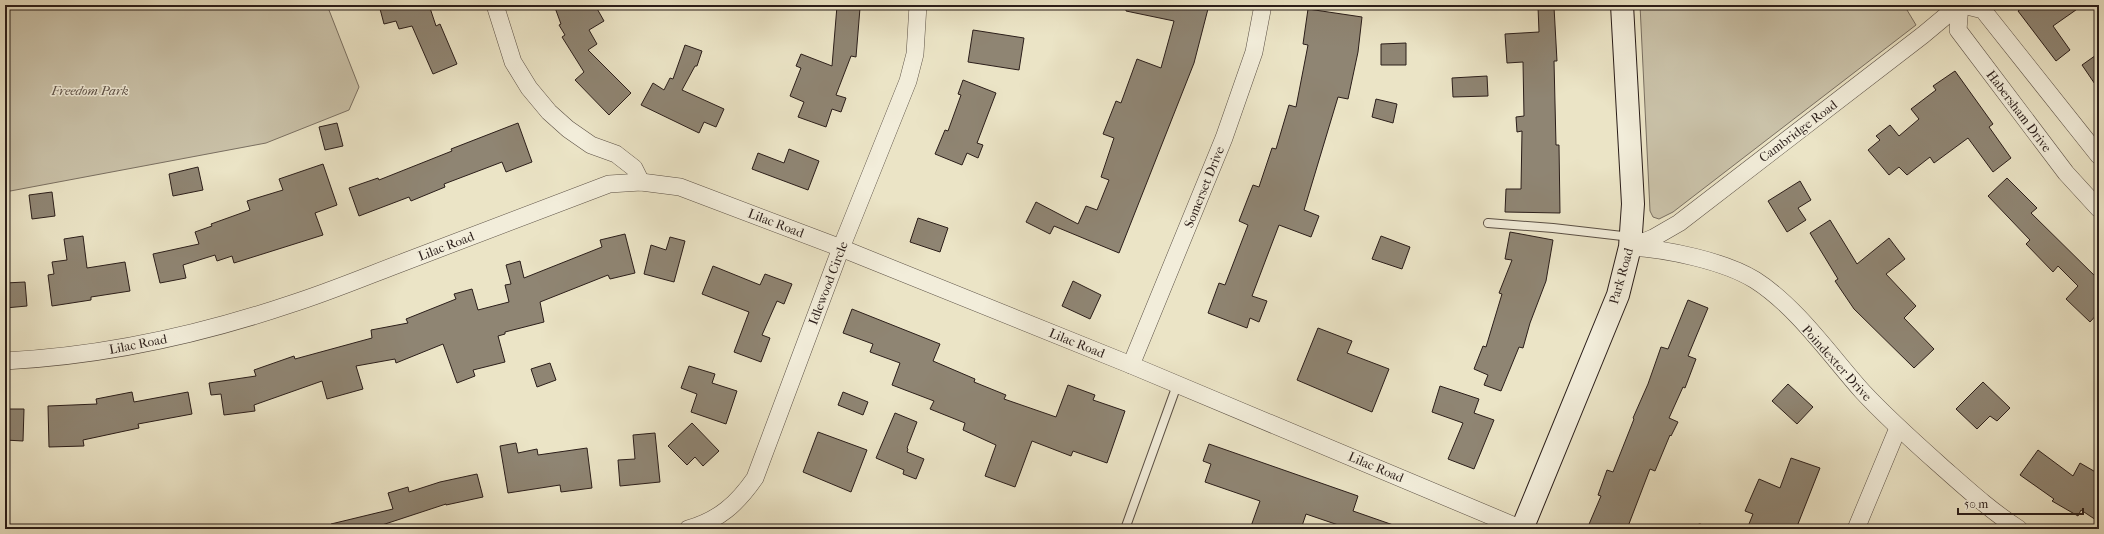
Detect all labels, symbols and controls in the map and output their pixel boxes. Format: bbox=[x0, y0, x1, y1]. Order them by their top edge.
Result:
street label: Habersham Drive bbox=[1983, 67, 2055, 155]
park label: Freedom Park bbox=[50, 83, 129, 98]
street label: Cambridge Road bbox=[1756, 96, 1841, 165]
street label: Somerset Drive bbox=[1181, 144, 1227, 230]
street label: Lilac Road bbox=[746, 205, 807, 241]
street label: Lilac Road bbox=[416, 228, 477, 264]
street label: Idlewood Circle bbox=[805, 239, 851, 327]
street label: Park Road bbox=[1606, 245, 1636, 306]
street label: Poindexter Drive bbox=[1799, 322, 1875, 404]
street label: Lilac Road bbox=[1047, 325, 1108, 361]
street label: Lilac Road bbox=[108, 331, 169, 357]
street label: Lilac Road bbox=[1346, 449, 1407, 486]
scale bar bbox=[1958, 490, 2083, 516]
text: 50 m bbox=[1964, 497, 1988, 511]

